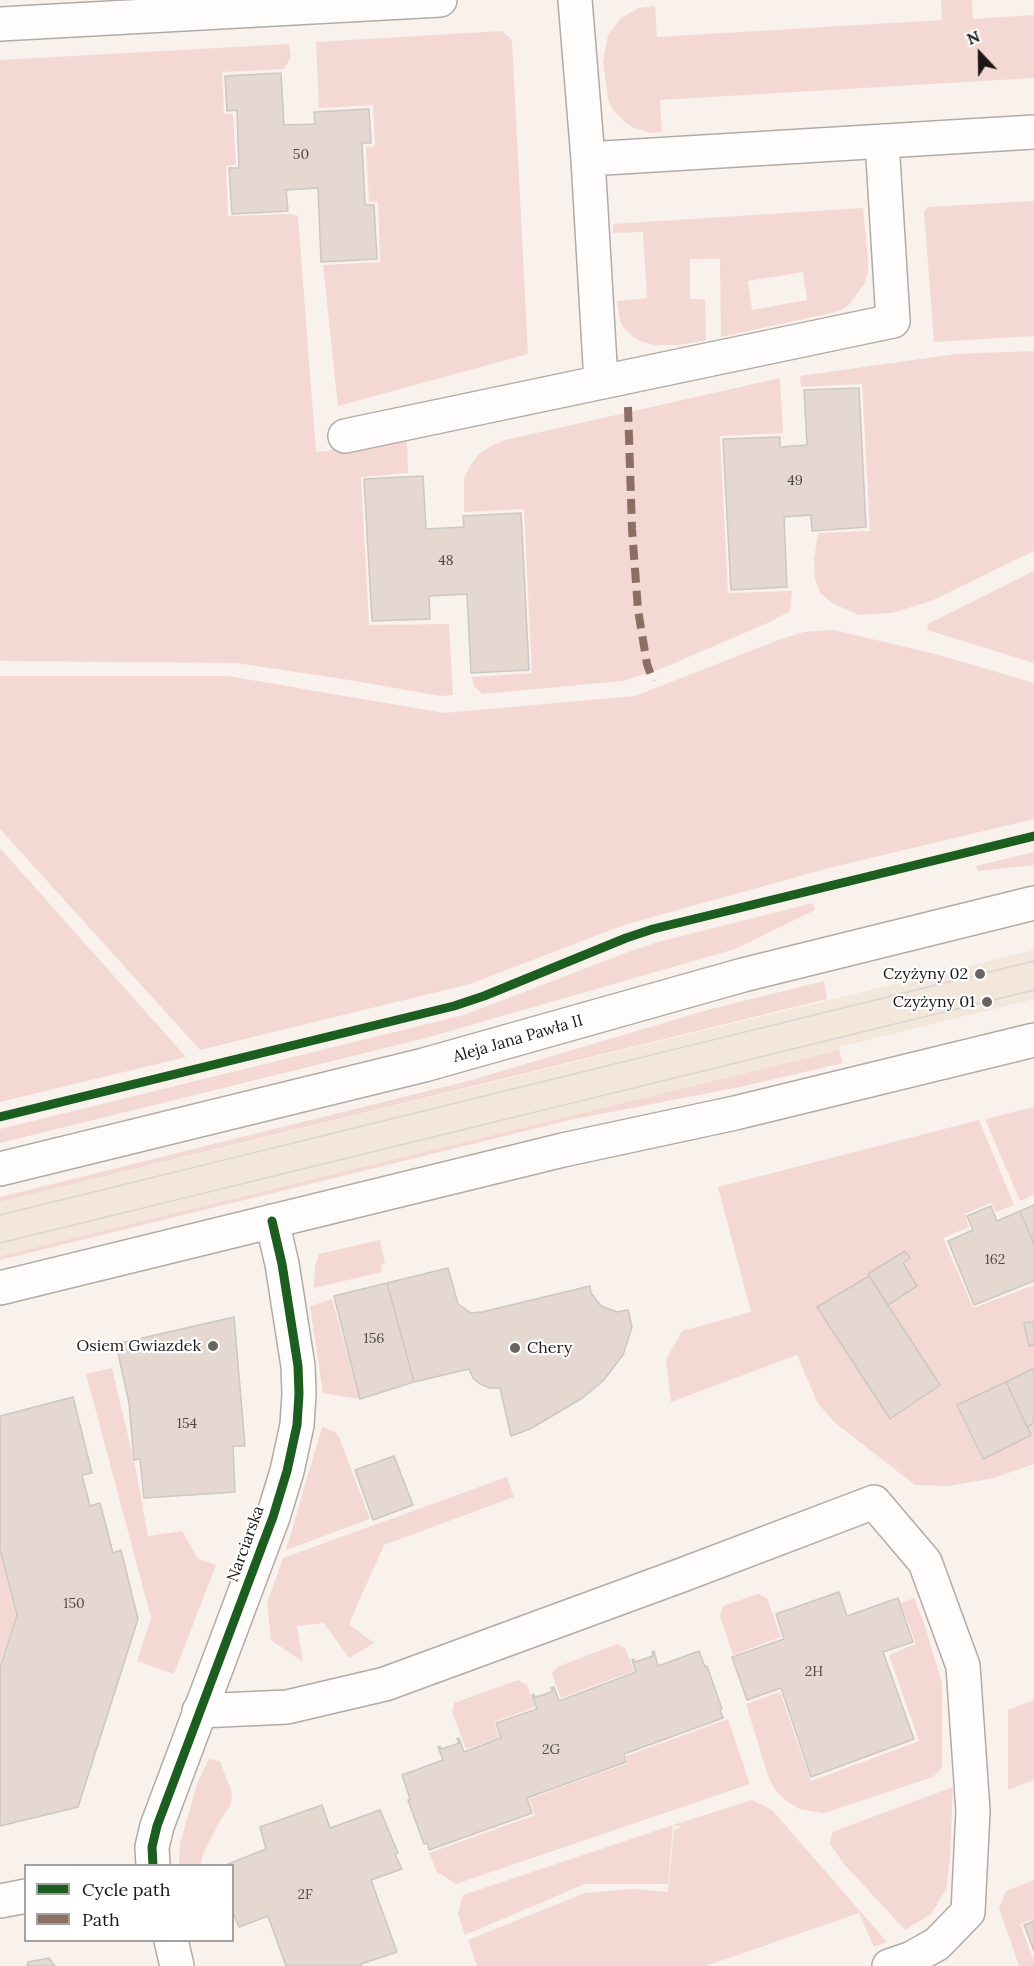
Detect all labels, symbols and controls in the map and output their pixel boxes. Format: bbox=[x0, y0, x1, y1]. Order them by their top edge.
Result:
north arrow bbox=[950, 24, 1010, 84]
text: N bbox=[964, 26, 983, 49]
house number: 50 bbox=[293, 147, 309, 163]
house number: 49 bbox=[787, 473, 803, 489]
house number: 48 bbox=[438, 553, 454, 569]
place label: Czyżyny 02 bbox=[883, 964, 968, 984]
marker: Czyżyny 02 bbox=[973, 967, 987, 981]
place label: Czyżyny 01 bbox=[893, 992, 975, 1012]
marker: Czyżyny 01 bbox=[980, 995, 994, 1009]
street label: Aleja Jana Pawła II bbox=[451, 1011, 585, 1067]
house number: 162 bbox=[985, 1252, 1005, 1268]
house number: 156 bbox=[364, 1331, 384, 1347]
place label: Osiem Gwiazdek bbox=[77, 1336, 201, 1356]
place label: Chery bbox=[527, 1338, 572, 1358]
marker: Osiem Gwiazdek bbox=[206, 1339, 220, 1353]
marker: Chery bbox=[508, 1341, 522, 1355]
house number: 154 bbox=[177, 1416, 197, 1432]
street label: Narciarska bbox=[223, 1503, 269, 1585]
house number: 150 bbox=[63, 1596, 85, 1612]
house number: 2H bbox=[805, 1664, 823, 1680]
house number: 2G bbox=[542, 1742, 560, 1758]
legend bbox=[24, 1864, 234, 1942]
text: Cycle path bbox=[82, 1878, 171, 1901]
house number: 2F bbox=[297, 1887, 313, 1903]
text: Path bbox=[82, 1908, 120, 1931]

